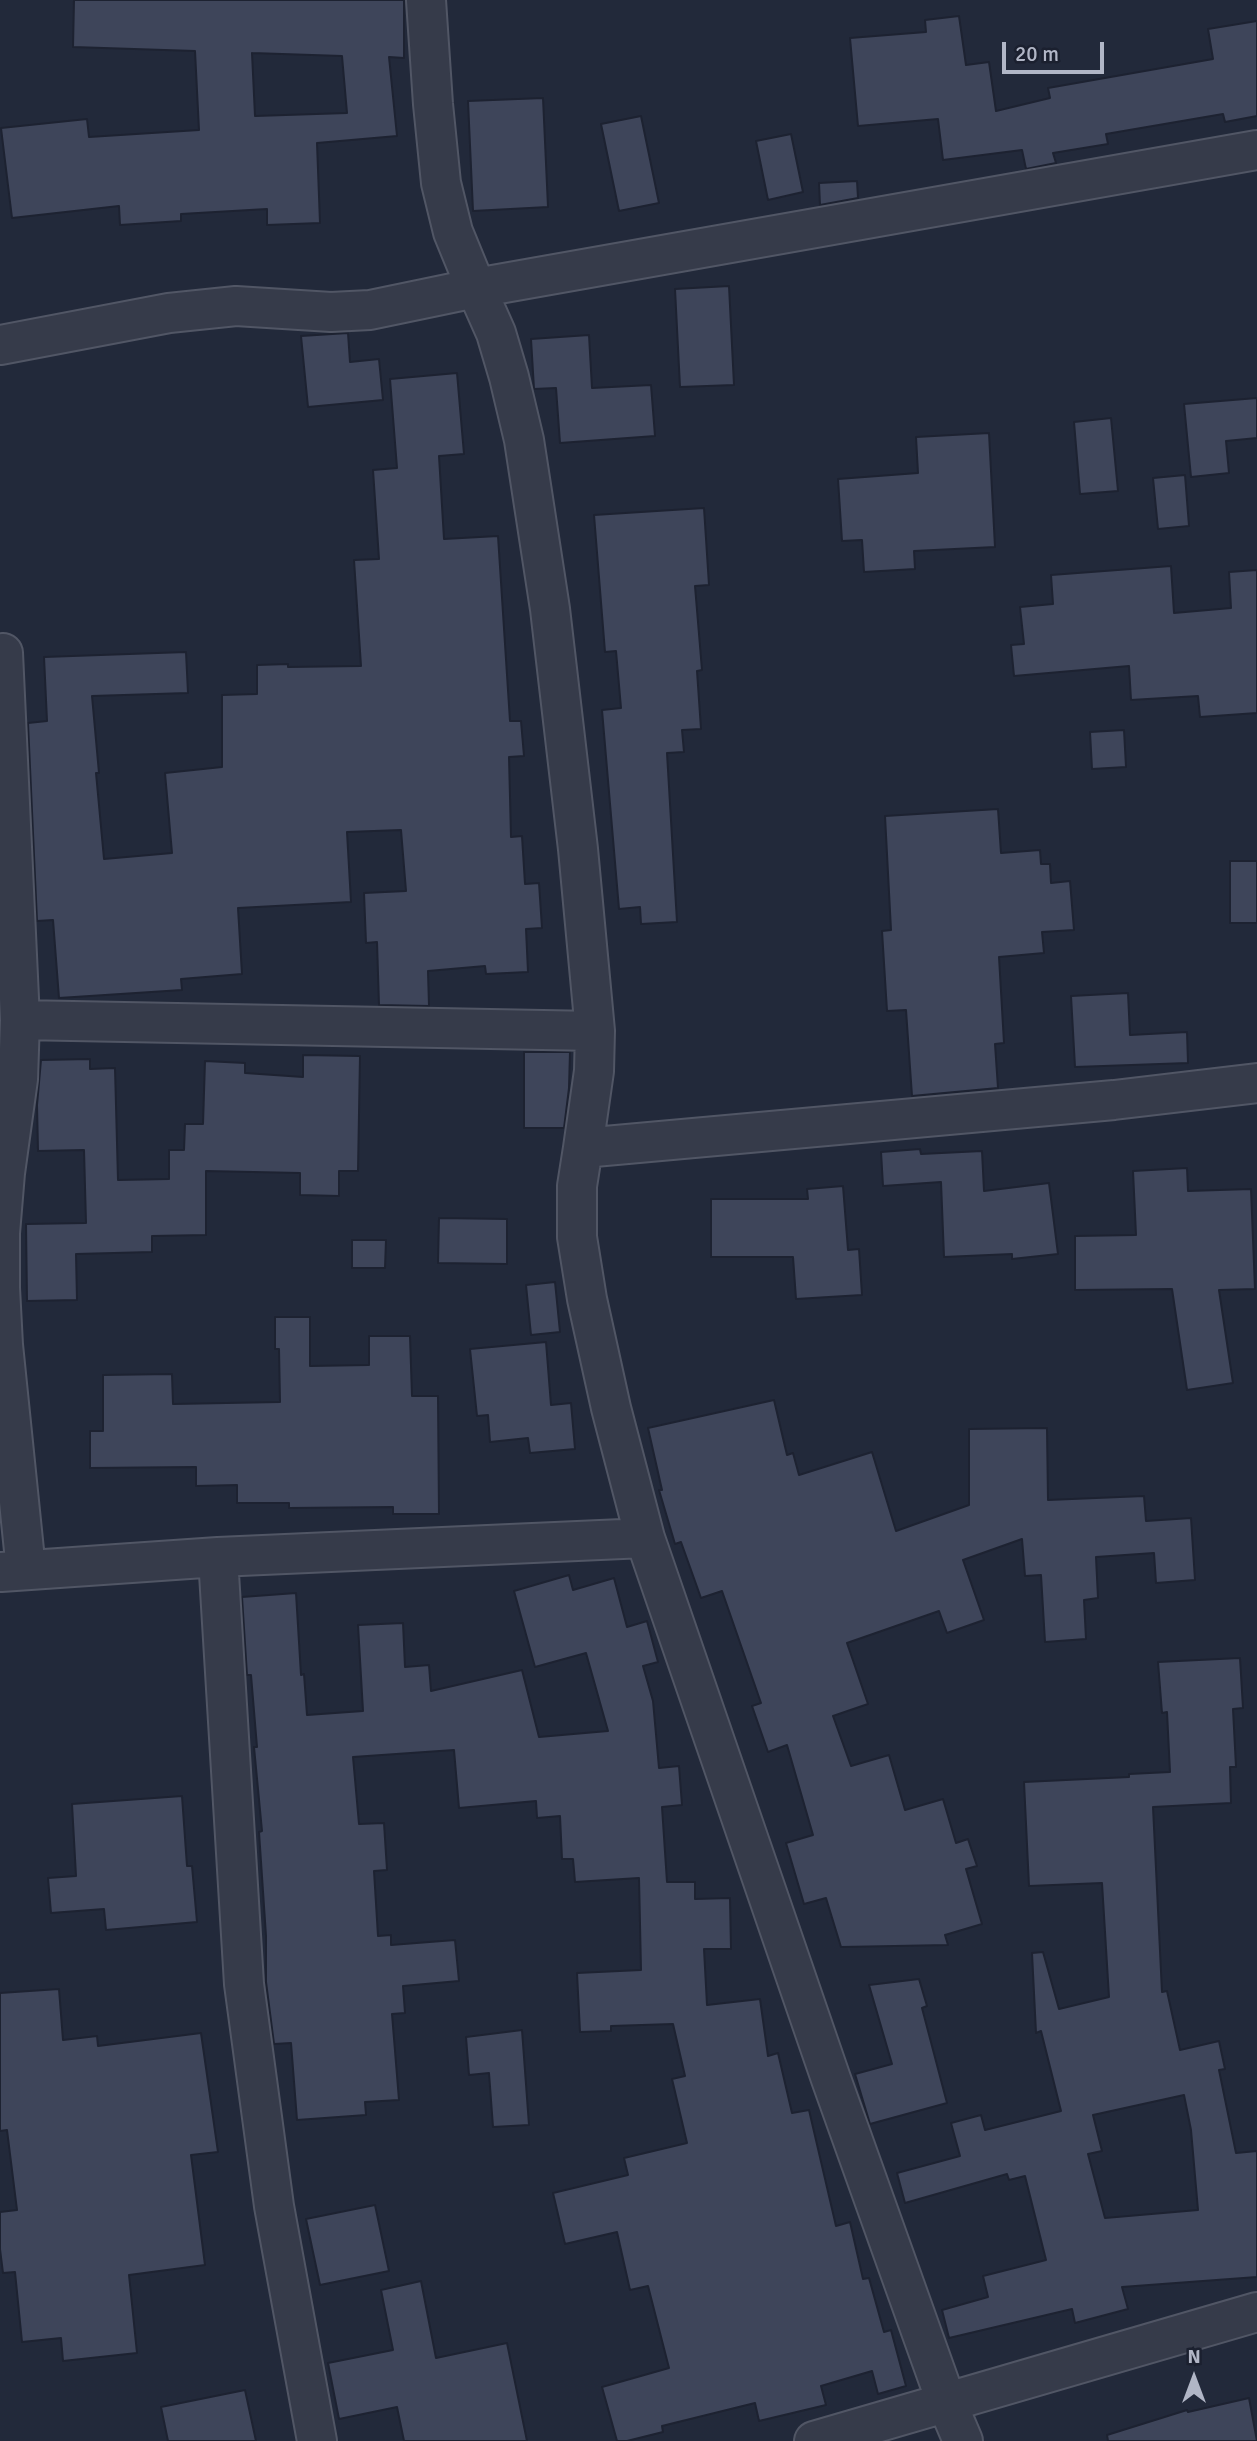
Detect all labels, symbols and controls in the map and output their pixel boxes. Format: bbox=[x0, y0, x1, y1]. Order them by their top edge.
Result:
scale bar bbox=[1005, 28, 1106, 72]
text: 20 m bbox=[1015, 41, 1059, 67]
north arrow bbox=[1159, 2343, 1229, 2413]
text: N bbox=[1187, 2345, 1201, 2369]

